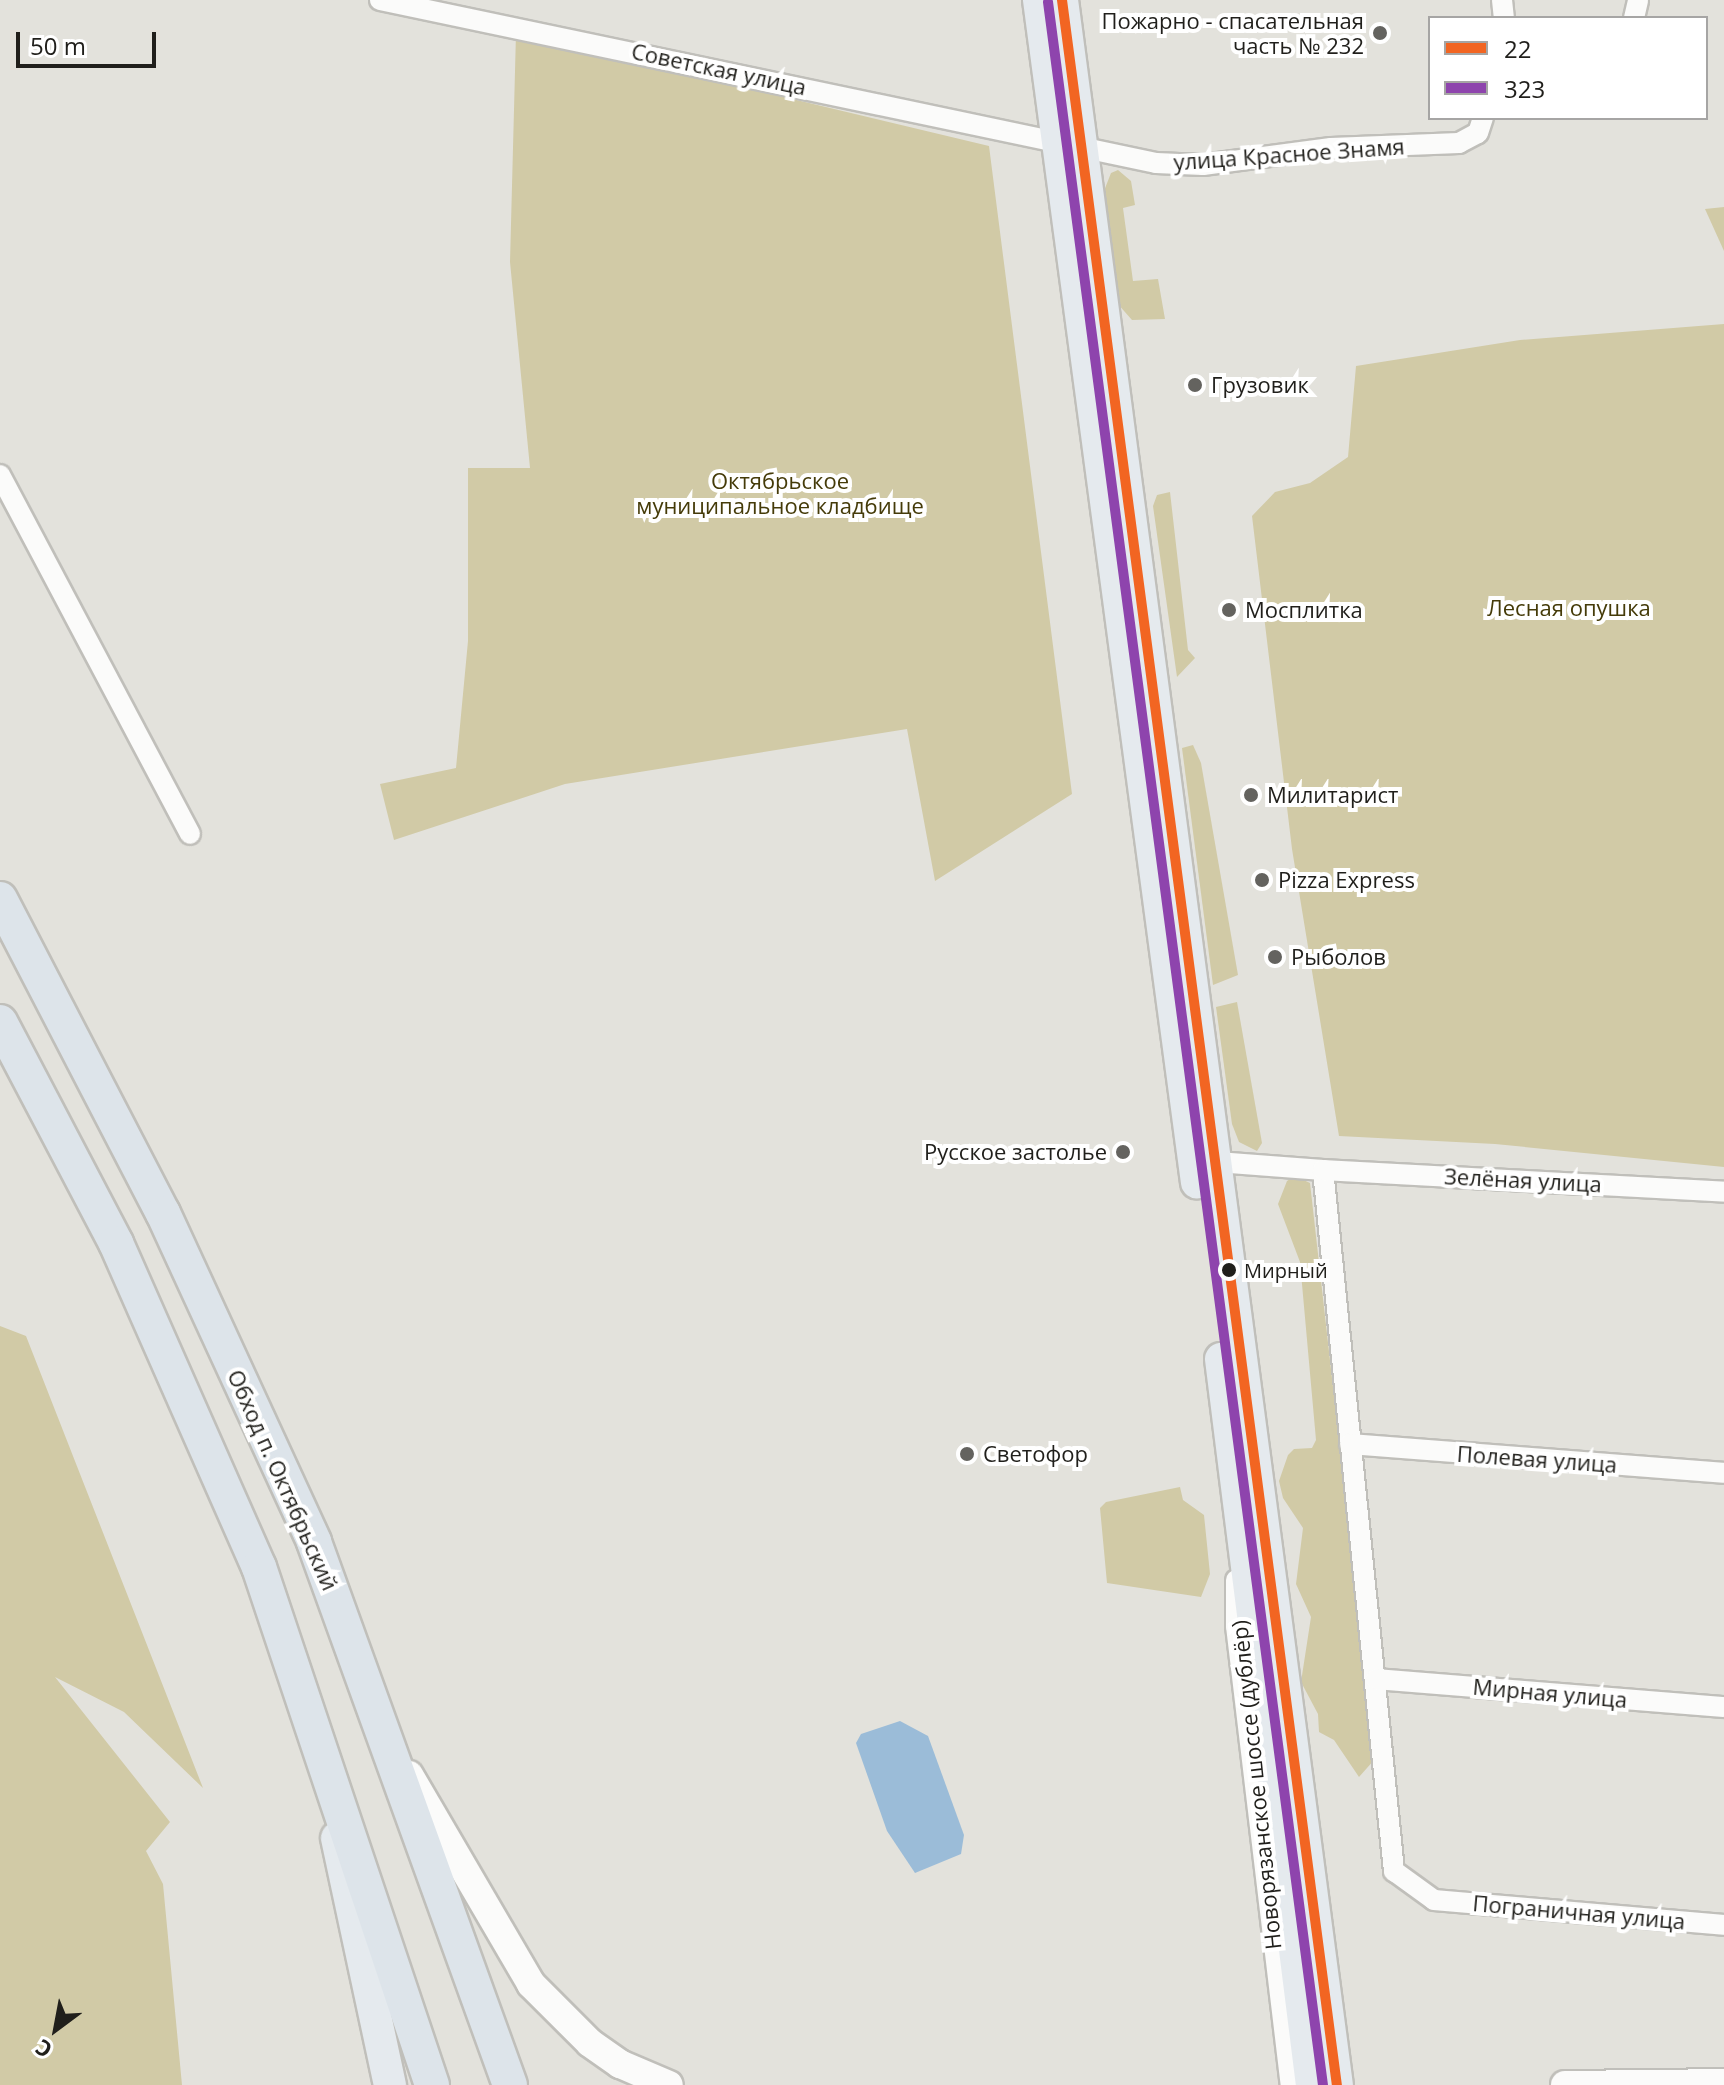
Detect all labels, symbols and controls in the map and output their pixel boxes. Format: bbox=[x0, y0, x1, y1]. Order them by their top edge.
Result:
place label: Пожарно - спасательная часть № 232 bbox=[1101, 7, 1364, 58]
scale bar bbox=[20, 16, 160, 66]
legend bbox=[1428, 16, 1708, 120]
marker: Пожарно - спасательная часть № 232 bbox=[1371, 24, 1389, 42]
text: 50 m bbox=[30, 29, 86, 62]
text: 22 bbox=[1504, 32, 1531, 65]
street label: Советская улица bbox=[629, 38, 809, 100]
text: 323 bbox=[1504, 72, 1545, 105]
street label: улица Красное Знамя bbox=[1173, 133, 1405, 175]
place label: Грузовик bbox=[1211, 372, 1309, 398]
marker: Грузовик bbox=[1186, 376, 1204, 394]
park label: Октябрьское муниципальное кладбище bbox=[636, 467, 924, 518]
park label: Лесная опушка bbox=[1487, 595, 1651, 621]
place label: Мосплитка bbox=[1245, 597, 1363, 623]
marker: Мосплитка bbox=[1220, 601, 1238, 619]
place label: Милитарист bbox=[1267, 782, 1398, 808]
marker: Милитарист bbox=[1242, 786, 1260, 804]
place label: Pizza Express bbox=[1278, 867, 1415, 893]
marker: Pizza Express bbox=[1253, 871, 1271, 889]
place label: Рыболов bbox=[1291, 944, 1386, 970]
marker: Рыболов bbox=[1266, 948, 1284, 966]
place label: Русское застолье bbox=[924, 1139, 1107, 1165]
marker: Русское застолье bbox=[1114, 1143, 1132, 1161]
street label: Зелёная улица bbox=[1444, 1163, 1602, 1197]
place label: Мирный bbox=[1244, 1258, 1328, 1282]
marker: Мирный bbox=[1221, 1262, 1237, 1278]
street label: Обход п. Октябрьский bbox=[222, 1366, 344, 1594]
street label: Полевая улица bbox=[1456, 1440, 1618, 1478]
place label: Светофор bbox=[983, 1441, 1088, 1467]
marker: Светофор bbox=[958, 1445, 976, 1463]
street label: Новорязанское шоссе (дублёр) bbox=[1226, 1619, 1286, 1951]
street label: Мирная улица bbox=[1472, 1673, 1628, 1713]
street label: Пограничная улица bbox=[1472, 1890, 1686, 1934]
north arrow bbox=[16, 1989, 96, 2069]
text: С bbox=[29, 2033, 57, 2066]

